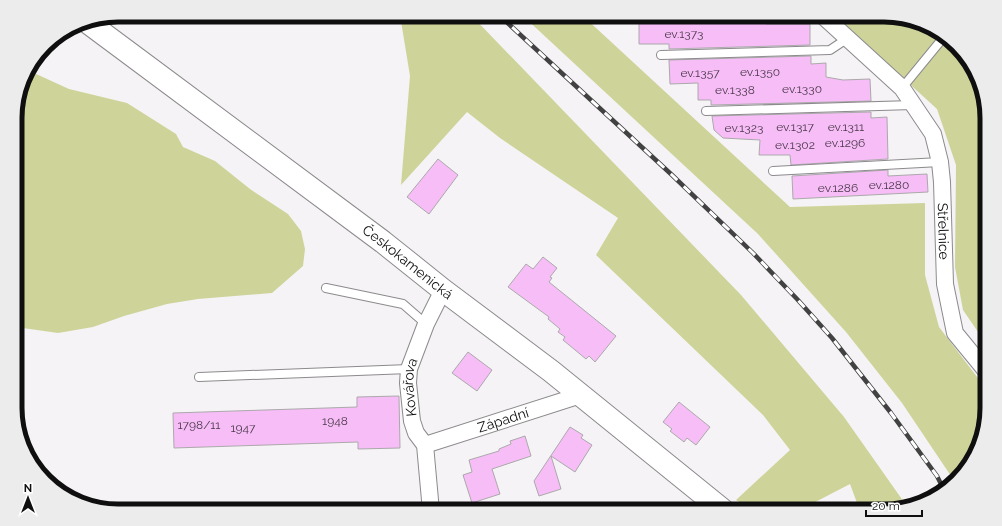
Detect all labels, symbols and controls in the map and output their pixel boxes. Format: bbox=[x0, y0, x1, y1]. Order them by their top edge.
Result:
house number: ev.1373 bbox=[664, 27, 704, 41]
house number: ev.1350 bbox=[740, 65, 780, 79]
house number: ev.1357 bbox=[680, 66, 720, 80]
house number: ev.1330 bbox=[782, 82, 822, 96]
house number: ev.1338 bbox=[715, 83, 755, 97]
house number: ev.1317 bbox=[776, 120, 814, 134]
house number: ev.1311 bbox=[828, 120, 864, 134]
house number: ev.1323 bbox=[725, 121, 763, 135]
house number: ev.1296 bbox=[825, 136, 865, 150]
house number: ev.1302 bbox=[775, 138, 815, 152]
house number: ev.1280 bbox=[869, 178, 909, 192]
house number: ev.1286 bbox=[818, 181, 858, 195]
street label: Střelnice bbox=[935, 203, 952, 260]
street label: Českokamenická bbox=[360, 220, 456, 302]
street label: Kovářova bbox=[400, 355, 421, 417]
street label: Západní bbox=[476, 404, 532, 436]
house number: 1948 bbox=[322, 414, 348, 428]
house number: 1798/11 bbox=[178, 418, 220, 432]
house number: 1947 bbox=[230, 421, 256, 435]
north arrow bbox=[8, 478, 48, 518]
text: N bbox=[24, 482, 32, 495]
scale bar bbox=[866, 492, 922, 518]
text: 20 m bbox=[872, 499, 900, 513]

